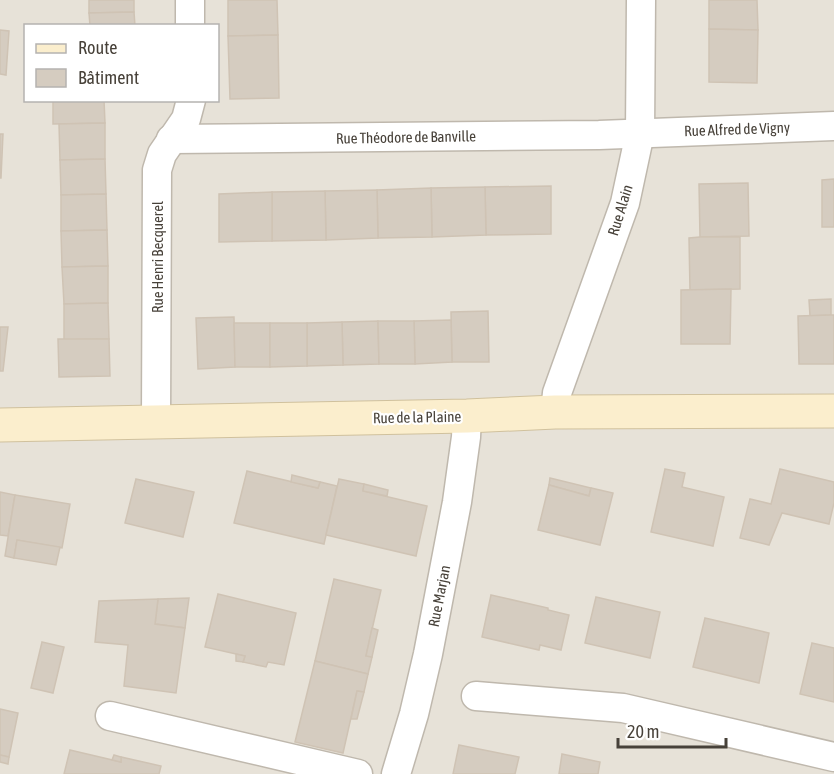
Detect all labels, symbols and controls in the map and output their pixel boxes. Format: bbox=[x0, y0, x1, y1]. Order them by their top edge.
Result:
legend bbox=[24, 24, 219, 102]
text: Route bbox=[78, 37, 117, 58]
text: Bâtiment bbox=[78, 67, 139, 88]
street label: Rue Alfred de Vigny bbox=[684, 119, 790, 139]
street label: Rue Théodore de Banville bbox=[336, 127, 476, 147]
street label: Rue Alain bbox=[604, 182, 636, 238]
street label: Rue Henri Becquerel bbox=[149, 201, 166, 313]
street label: Rue de la Plaine bbox=[373, 408, 462, 426]
street label: Rue Marjan bbox=[425, 564, 453, 628]
scale bar bbox=[618, 711, 726, 749]
text: 20 m bbox=[627, 721, 659, 742]

